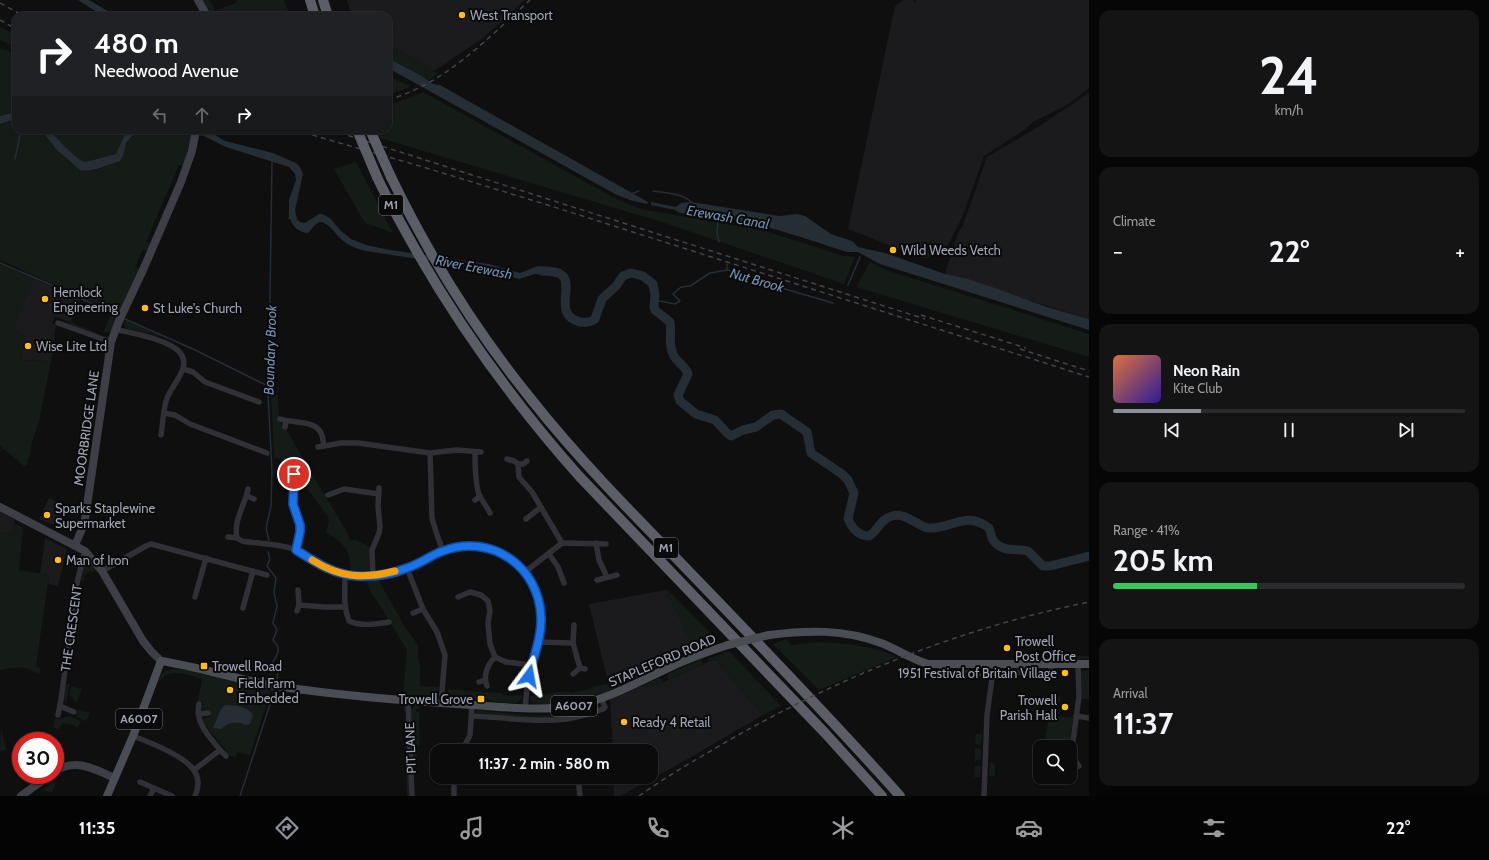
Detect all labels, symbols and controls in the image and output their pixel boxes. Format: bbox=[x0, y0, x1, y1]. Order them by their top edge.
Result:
place label: West Transport bbox=[470, 7, 553, 23]
marker: West Transport bbox=[457, 10, 467, 20]
text: 480 m bbox=[94, 26, 179, 60]
icon: right bbox=[28, 28, 80, 80]
text: 24 bbox=[1259, 44, 1319, 107]
text: Needwood Avenue bbox=[94, 60, 239, 82]
text: km/h bbox=[1275, 102, 1303, 118]
icon: left bbox=[149, 104, 171, 126]
icon: ahead bbox=[191, 104, 213, 126]
icon: right bbox=[233, 104, 255, 126]
road number: M1 bbox=[379, 195, 403, 215]
water label: Erewash Canal bbox=[685, 201, 771, 233]
text: Climate bbox=[1113, 213, 1155, 229]
text: 22° bbox=[1269, 233, 1309, 270]
text: − bbox=[1113, 238, 1123, 265]
text: + bbox=[1455, 238, 1465, 265]
place label: Wild Weeds Vetch bbox=[901, 242, 1001, 258]
marker: Wild Weeds Vetch bbox=[888, 245, 898, 255]
water label: River Erewash bbox=[434, 251, 514, 283]
water label: Nut Brook bbox=[728, 264, 787, 297]
place label: Hemlock Engineering bbox=[53, 284, 119, 315]
marker: Hemlock Engineering bbox=[40, 294, 50, 304]
place label: St Luke's Church bbox=[153, 300, 242, 316]
marker: St Luke's Church bbox=[140, 303, 150, 313]
water label: Boundary Brook bbox=[259, 304, 281, 395]
place label: Wise Lite Ltd bbox=[36, 338, 107, 354]
marker: Wise Lite Ltd bbox=[23, 341, 33, 351]
text: Neon Rain bbox=[1173, 362, 1240, 380]
street label: MOORBRIDGE LANE bbox=[70, 369, 102, 487]
text: Kite Club bbox=[1173, 380, 1222, 396]
icon: previous bbox=[1161, 419, 1183, 441]
icon: pause bbox=[1278, 419, 1300, 441]
icon: next bbox=[1395, 419, 1417, 441]
pin bbox=[277, 457, 311, 491]
icon: arrive bbox=[283, 463, 305, 485]
place label: Sparks Staplewine Supermarket bbox=[55, 500, 156, 531]
marker: Sparks Staplewine Supermarket bbox=[42, 510, 52, 520]
text: Range · 41% bbox=[1113, 522, 1180, 538]
road number: M1 bbox=[654, 538, 678, 558]
text: 205 km bbox=[1113, 542, 1214, 579]
place label: Man of Iron bbox=[66, 552, 129, 568]
marker: Man of Iron bbox=[53, 555, 63, 565]
street label: THE CRESCENT bbox=[57, 583, 85, 673]
street label: STAPLEFORD ROAD bbox=[606, 630, 718, 690]
place label: Trowell Post Office bbox=[1015, 633, 1076, 664]
marker: Trowell Post Office bbox=[1002, 643, 1012, 653]
position arrow bbox=[508, 655, 550, 697]
place label: Trowell Road bbox=[212, 658, 282, 674]
marker: Trowell Road bbox=[199, 661, 209, 671]
place label: 1951 Festival of Britain Village bbox=[898, 665, 1057, 681]
marker: 1951 Festival of Britain Village bbox=[1060, 668, 1070, 678]
place label: Field Farm Embedded bbox=[238, 675, 299, 706]
marker: Field Farm Embedded bbox=[225, 685, 235, 695]
text: Arrival bbox=[1113, 685, 1148, 701]
place label: Trowell Grove bbox=[399, 691, 473, 707]
place label: Trowell Parish Hall bbox=[1000, 692, 1057, 723]
marker: Trowell Grove bbox=[476, 694, 486, 704]
road number: A6007 bbox=[551, 696, 597, 716]
marker: Trowell Parish Hall bbox=[1060, 702, 1070, 712]
text: 11:37 bbox=[1113, 705, 1173, 742]
road number: A6007 bbox=[116, 709, 162, 729]
place label: Ready 4 Retail bbox=[632, 714, 710, 730]
marker: Ready 4 Retail bbox=[619, 717, 629, 727]
street label: PIT LANE bbox=[401, 722, 419, 774]
speed limit sign: 30 bbox=[12, 732, 64, 784]
map controls bbox=[1033, 740, 1077, 784]
button: search bbox=[1033, 740, 1077, 784]
text: 11:37 · 2 min · 580 m bbox=[479, 755, 609, 773]
icon: directions bbox=[273, 814, 301, 842]
icon: music bbox=[458, 814, 486, 842]
icon: phone bbox=[644, 814, 672, 842]
icon: climate bbox=[829, 814, 857, 842]
icon: car bbox=[1015, 814, 1043, 842]
icon: filters bbox=[1200, 814, 1228, 842]
text: 11:35 bbox=[79, 817, 115, 839]
text: 22° bbox=[1386, 817, 1410, 839]

